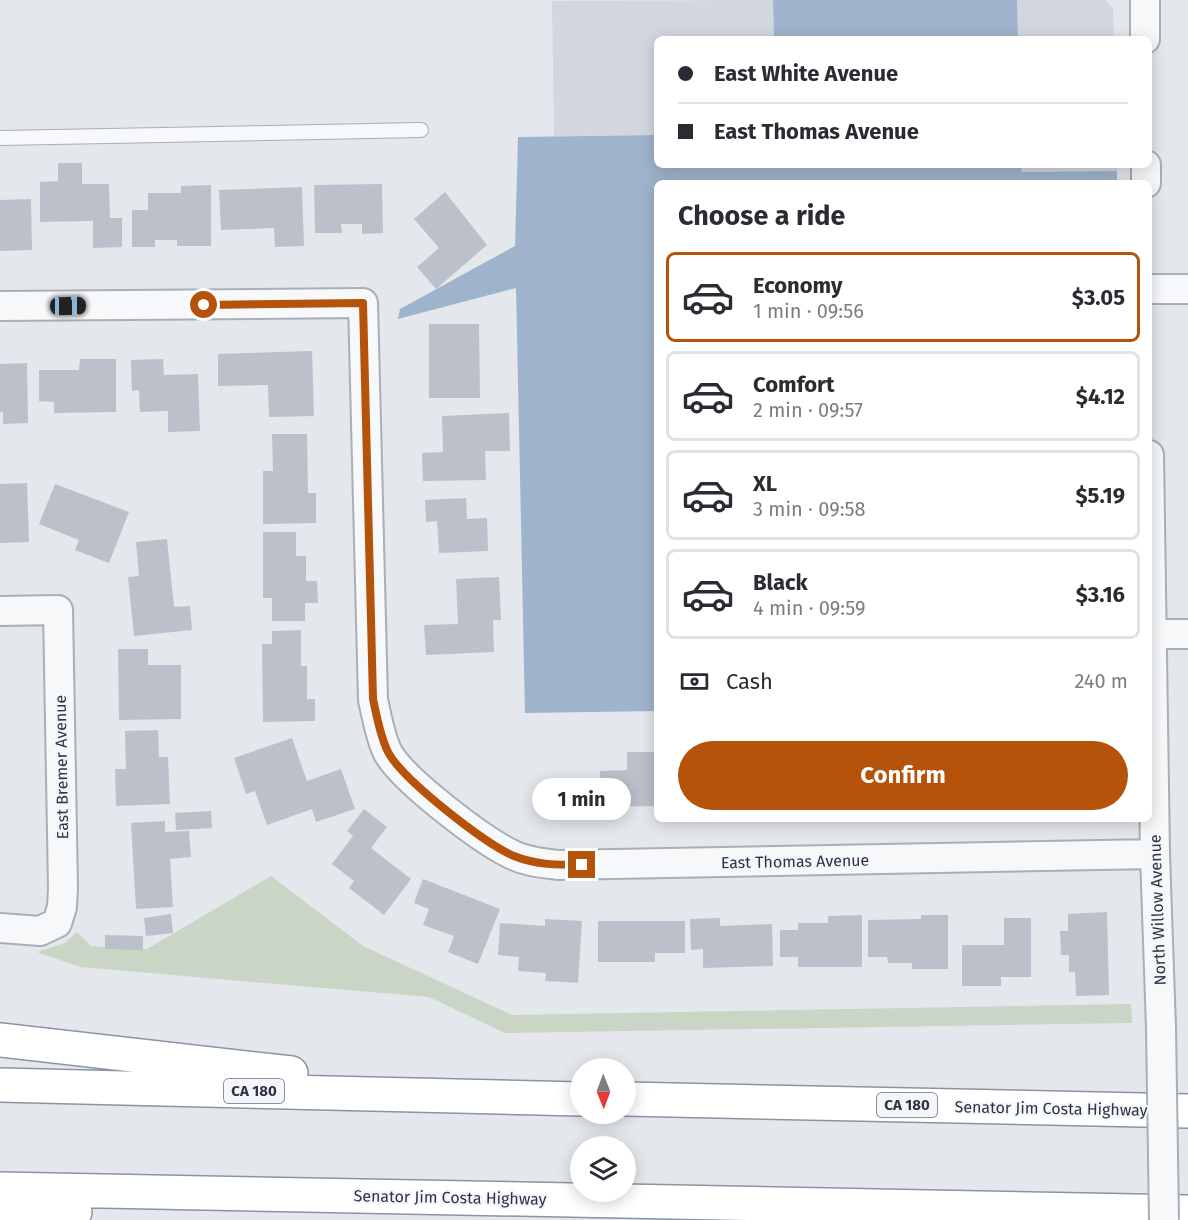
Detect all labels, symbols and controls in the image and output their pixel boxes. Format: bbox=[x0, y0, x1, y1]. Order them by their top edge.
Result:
text: East White Avenue bbox=[714, 60, 898, 87]
text: East Thomas Avenue bbox=[714, 118, 919, 145]
text: Choose a ride bbox=[678, 200, 845, 232]
icon: car bbox=[681, 270, 735, 324]
text: Economy bbox=[753, 272, 842, 299]
text: $3.05 bbox=[1072, 284, 1125, 311]
route start bbox=[190, 291, 217, 318]
car bbox=[50, 297, 86, 315]
text: 1 min · 09:56 bbox=[753, 299, 864, 323]
icon: car bbox=[681, 369, 735, 423]
text: Comfort bbox=[753, 371, 834, 398]
text: $4.12 bbox=[1076, 383, 1125, 410]
text: 2 min · 09:57 bbox=[753, 398, 863, 422]
icon: car bbox=[681, 468, 735, 522]
text: XL bbox=[753, 470, 777, 497]
text: $5.19 bbox=[1076, 482, 1125, 509]
text: 3 min · 09:58 bbox=[753, 497, 866, 521]
icon: car bbox=[681, 567, 735, 621]
text: Black bbox=[753, 569, 808, 596]
text: $3.16 bbox=[1076, 581, 1125, 608]
text: 4 min · 09:59 bbox=[753, 596, 865, 620]
icon: cash bbox=[678, 665, 711, 698]
text: Cash bbox=[726, 668, 773, 695]
text: 240 m bbox=[1074, 669, 1128, 693]
street label: East Bremer Avenue bbox=[51, 695, 72, 839]
button: Confirm bbox=[678, 741, 1128, 810]
callout: 1 min bbox=[532, 778, 632, 820]
text: 1 min bbox=[557, 787, 606, 811]
street label: North Willow Avenue bbox=[1145, 834, 1170, 986]
route end bbox=[568, 851, 595, 878]
street label: East Thomas Avenue bbox=[721, 851, 869, 872]
north arrow bbox=[570, 1058, 636, 1124]
map controls bbox=[570, 1058, 636, 1202]
road number: CA 180 bbox=[224, 1079, 284, 1103]
road number: CA 180 bbox=[877, 1093, 937, 1117]
street label: Senator Jim Costa Highway bbox=[954, 1097, 1148, 1120]
button: layers bbox=[570, 1136, 636, 1202]
street label: Senator Jim Costa Highway bbox=[353, 1186, 547, 1209]

